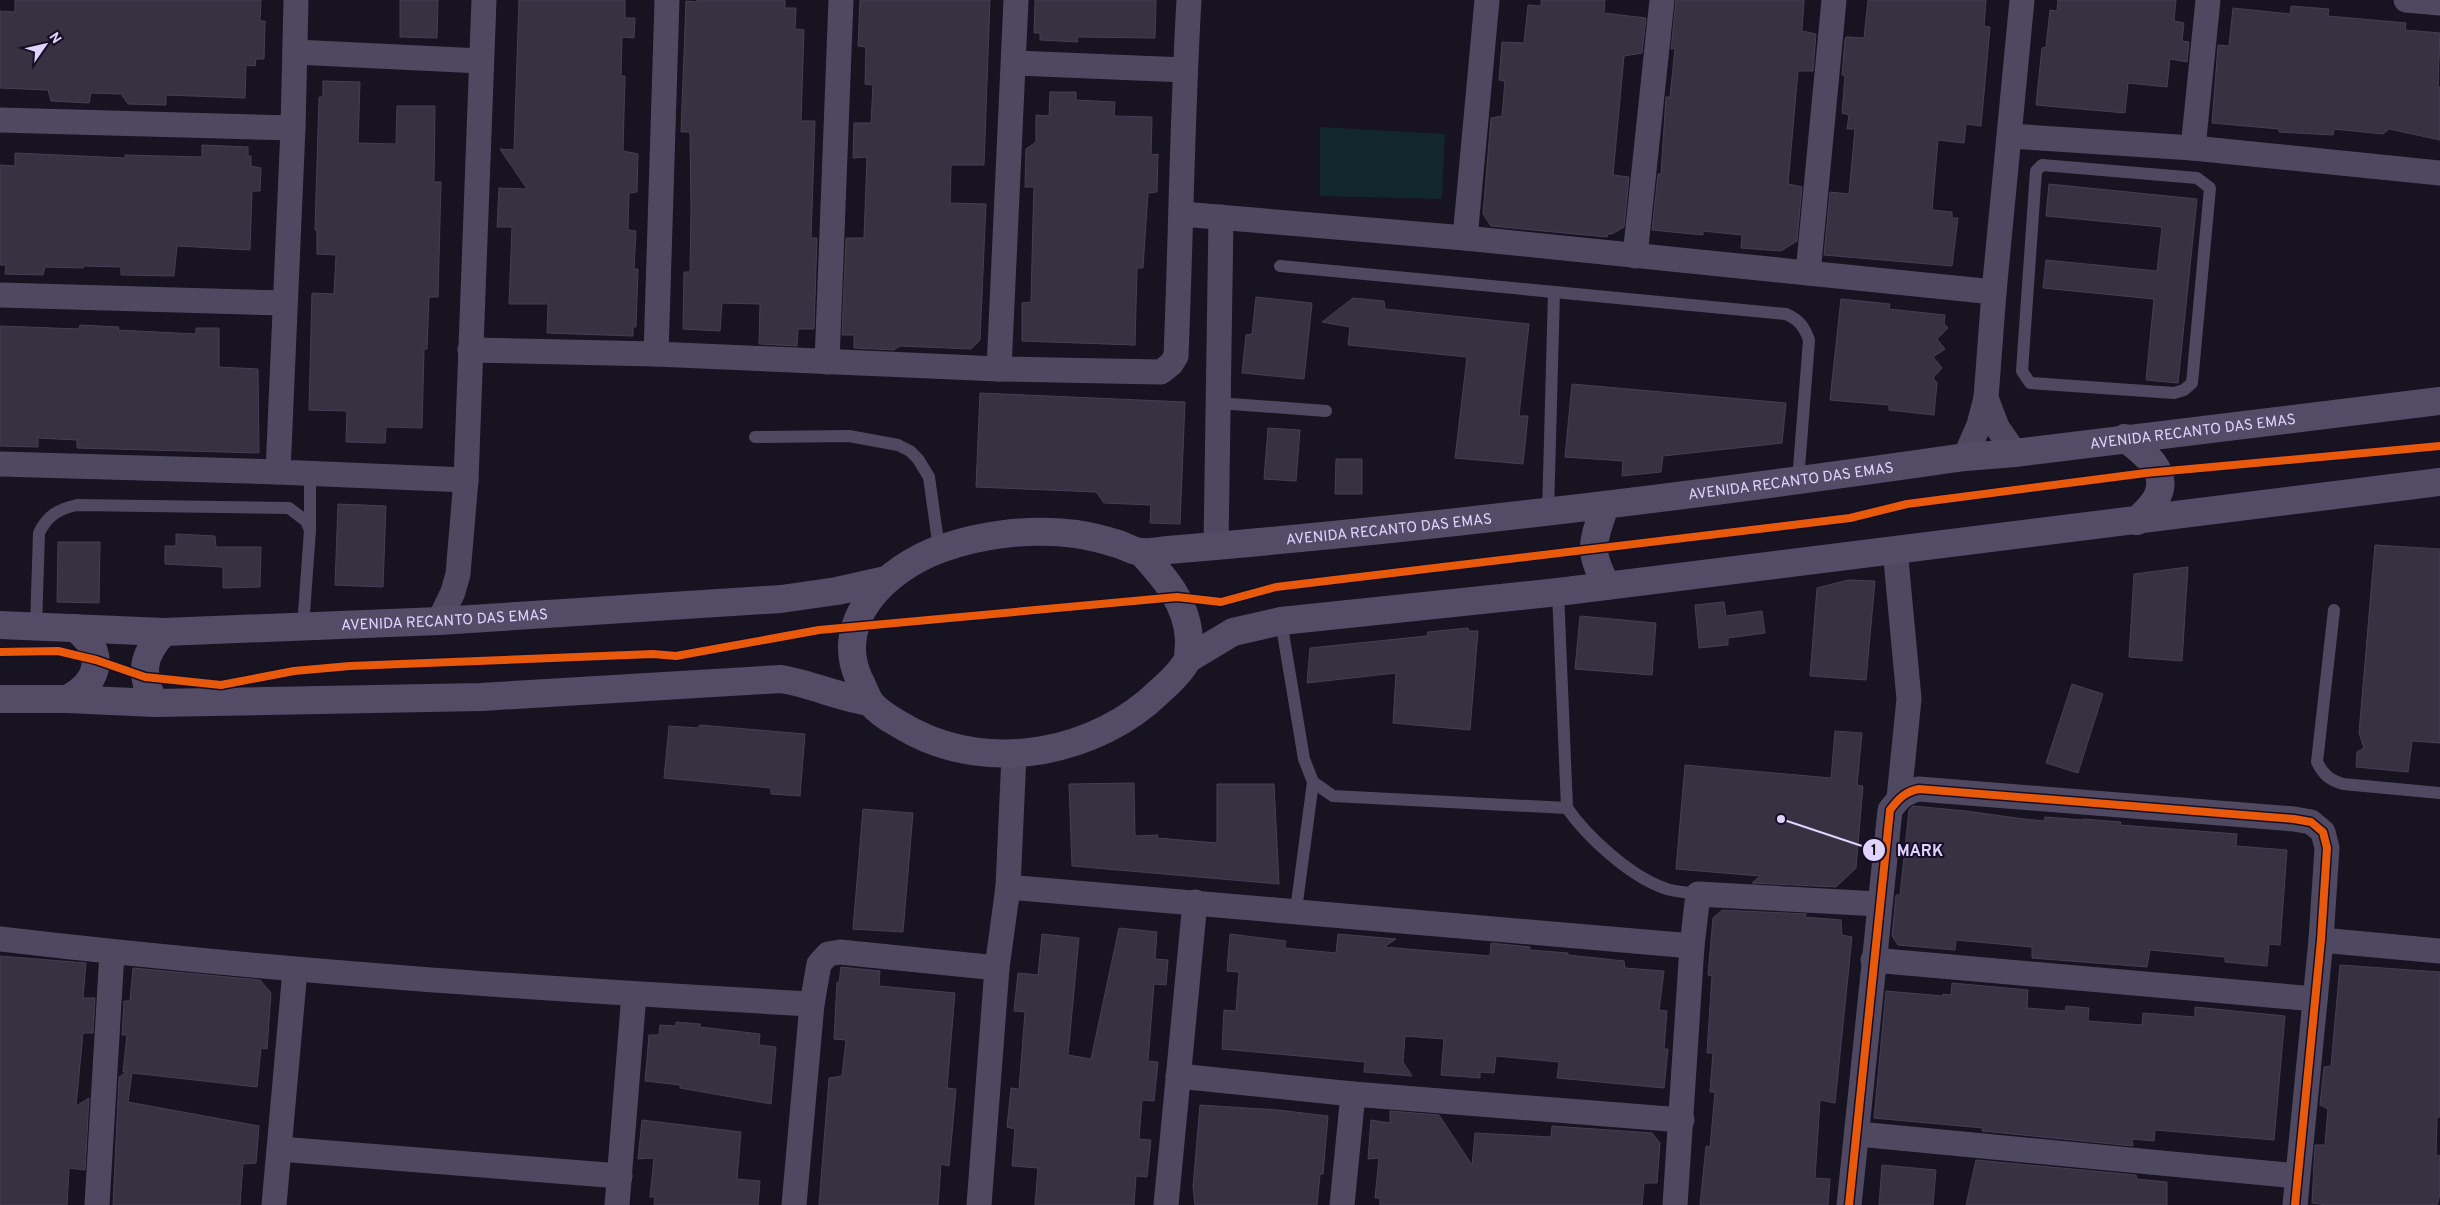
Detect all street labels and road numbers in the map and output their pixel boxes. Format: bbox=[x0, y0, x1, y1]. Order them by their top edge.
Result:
street label: AVENIDA RECANTO DAS EMAS bbox=[2089, 411, 2297, 455]
street label: AVENIDA RECANTO DAS EMAS bbox=[1687, 459, 1895, 506]
street label: AVENIDA RECANTO DAS EMAS bbox=[1285, 510, 1493, 551]
street label: AVENIDA RECANTO DAS EMAS bbox=[341, 606, 549, 636]

